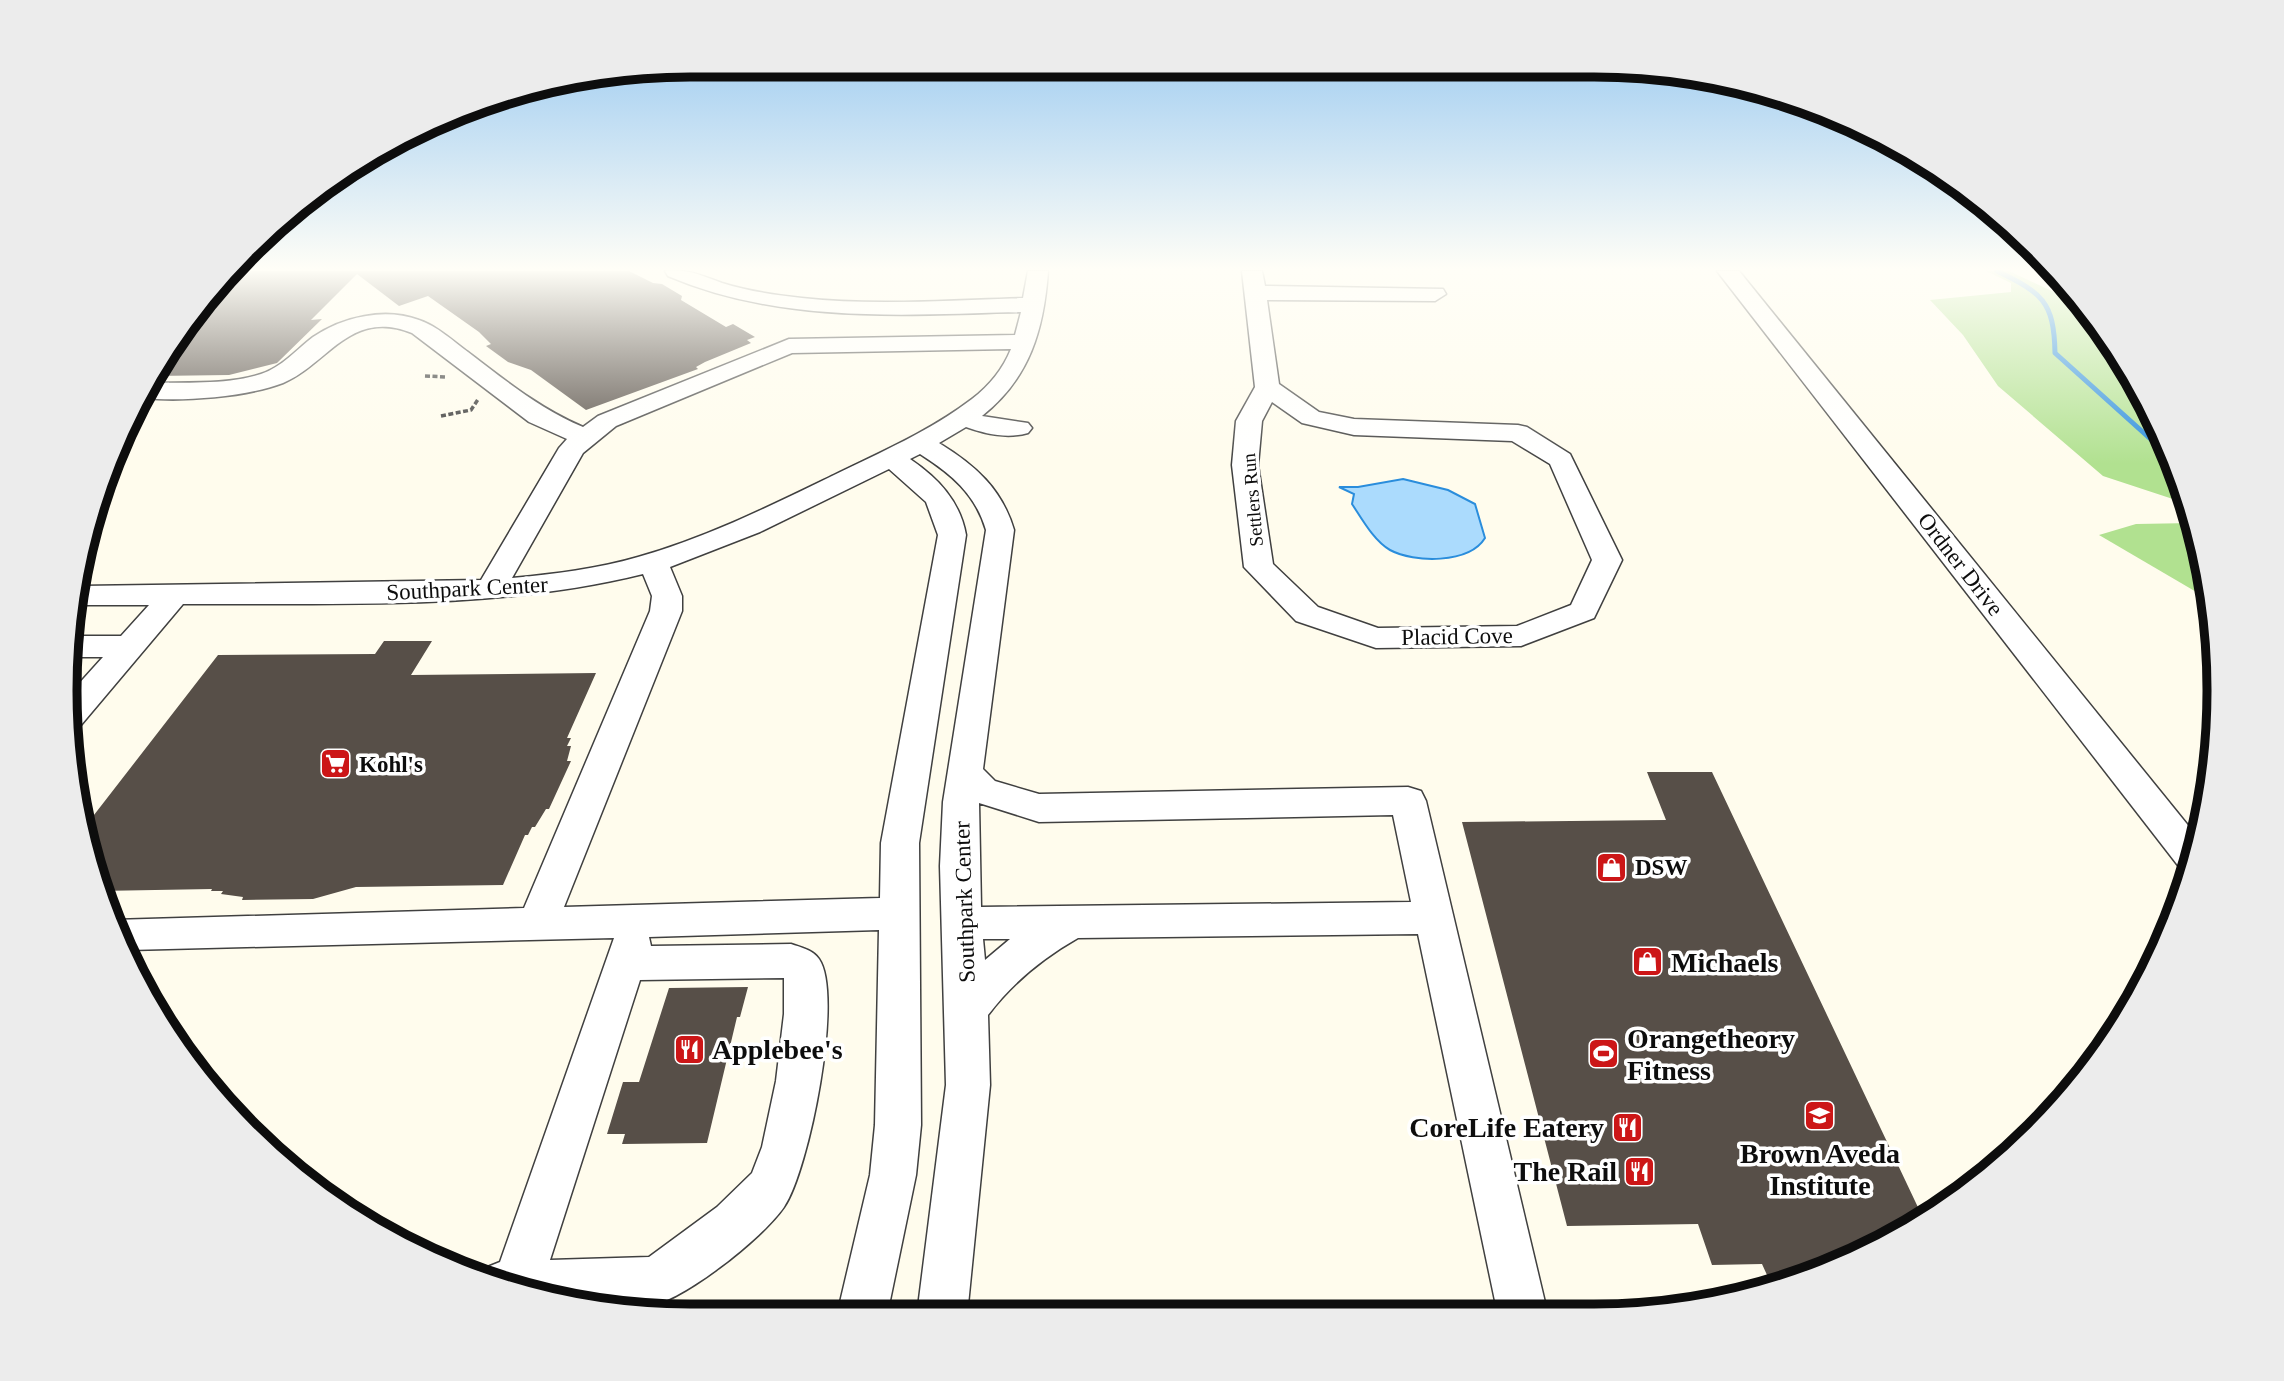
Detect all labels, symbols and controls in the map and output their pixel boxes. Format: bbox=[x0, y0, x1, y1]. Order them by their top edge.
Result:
street label: Settlers Run bbox=[1238, 452, 1267, 547]
street label: Ordner Drive bbox=[1913, 508, 2008, 621]
street label: Southpark Center bbox=[386, 572, 549, 605]
street label: Placid Cove bbox=[1401, 623, 1513, 650]
supermarket icon: Kohl's bbox=[319, 747, 353, 781]
place label: Kohl's bbox=[359, 752, 423, 777]
street label: Southpark Center bbox=[949, 820, 980, 983]
shop icon: DSW bbox=[1595, 850, 1629, 884]
place label: DSW bbox=[1635, 855, 1687, 880]
shop icon: Michaels bbox=[1631, 945, 1665, 979]
place label: Michaels bbox=[1671, 947, 1778, 978]
place label: Orangetheory Fitness bbox=[1627, 1023, 1795, 1086]
restaurant icon: Applebee's bbox=[672, 1032, 706, 1066]
place label: Applebee's bbox=[712, 1034, 843, 1065]
sports icon: Orangetheory Fitness bbox=[1587, 1037, 1621, 1071]
school or university icon: Brown Aveda Institute bbox=[1803, 1099, 1837, 1133]
restaurant icon: CoreLife Eatery bbox=[1610, 1110, 1644, 1144]
place label: CoreLife Eatery bbox=[1409, 1112, 1604, 1143]
place label: Brown Aveda Institute bbox=[1740, 1138, 1900, 1201]
restaurant icon: The Rail bbox=[1623, 1154, 1657, 1188]
place label: The Rail bbox=[1514, 1156, 1617, 1187]

